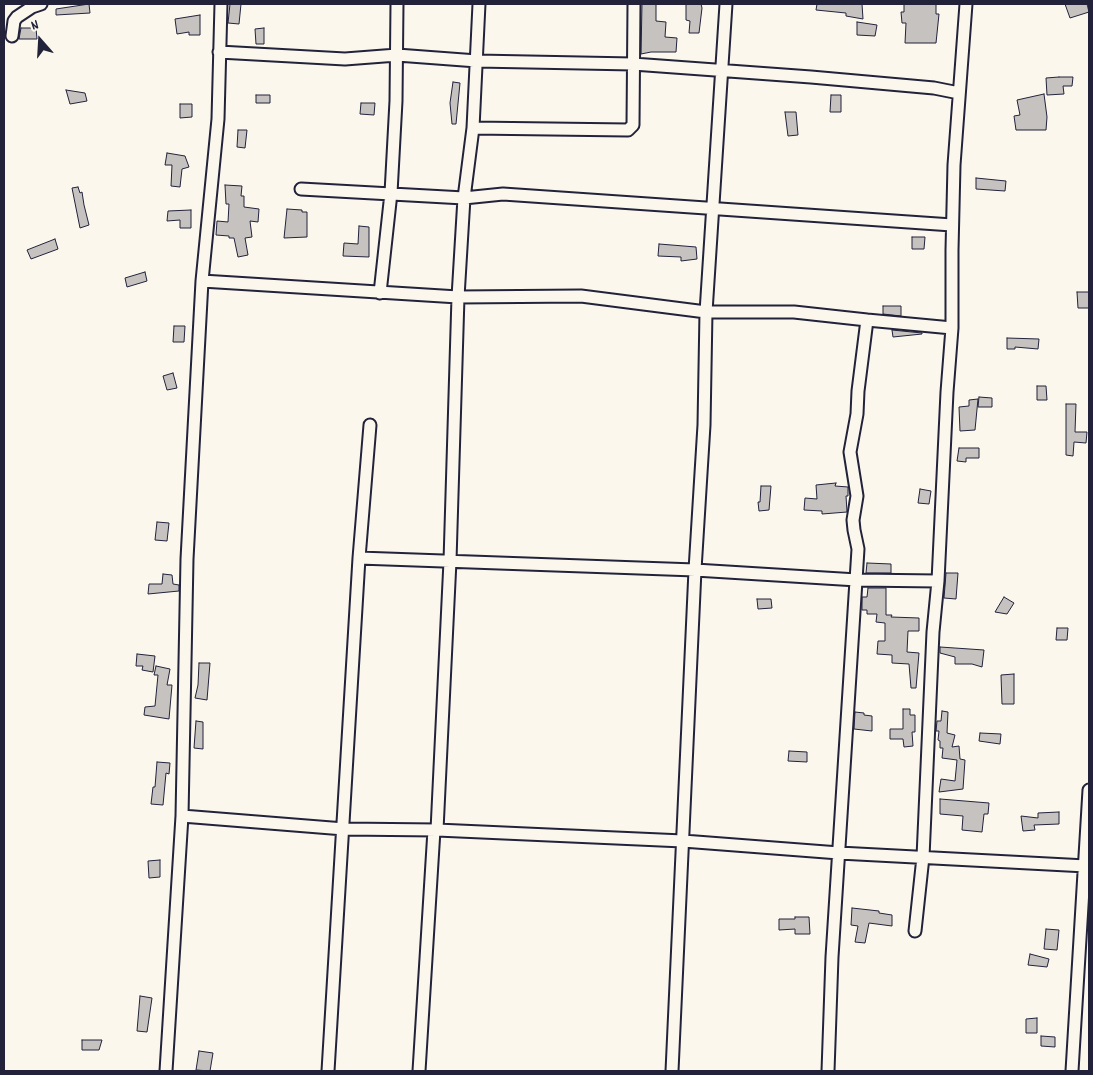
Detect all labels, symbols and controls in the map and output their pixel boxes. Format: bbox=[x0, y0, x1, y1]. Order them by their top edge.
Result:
north arrow bbox=[15, 15, 65, 65]
text: N bbox=[29, 15, 42, 36]

